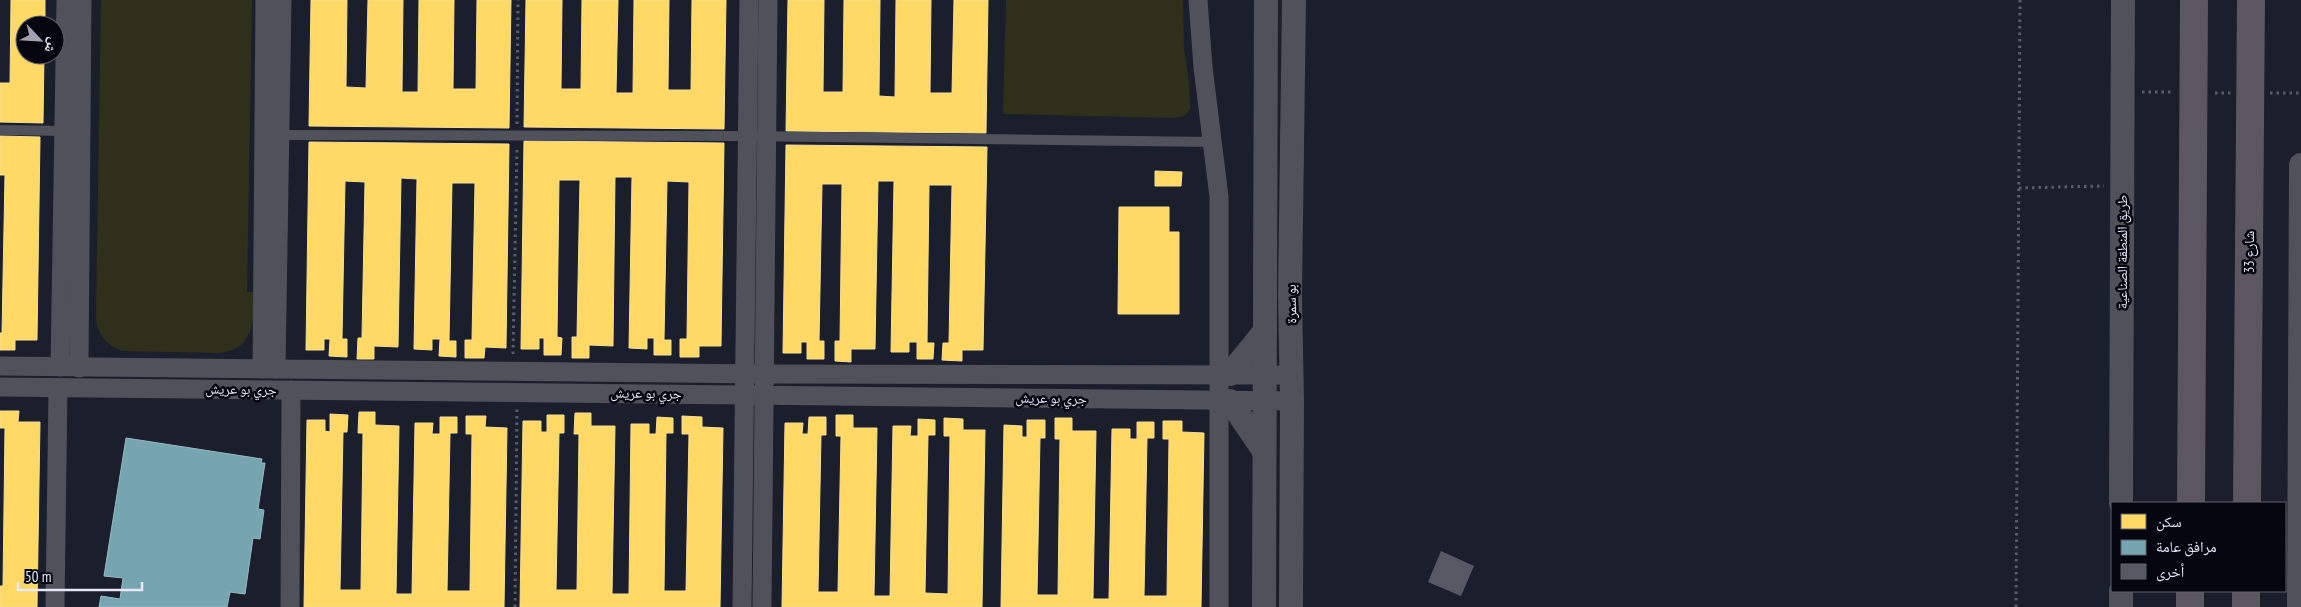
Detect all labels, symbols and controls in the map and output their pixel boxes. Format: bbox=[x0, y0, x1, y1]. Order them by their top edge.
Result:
north arrow bbox=[15, 15, 65, 65]
text: ش bbox=[40, 35, 63, 56]
street label: طريق المنطقة الصناعية bbox=[2113, 195, 2132, 309]
street label: شارع 33 bbox=[2240, 231, 2259, 273]
street label: بو سمرة bbox=[1282, 284, 1300, 324]
street label: جري بو عريش bbox=[205, 379, 277, 401]
street label: جري بو عريش bbox=[610, 383, 682, 405]
street label: جري بو عريش bbox=[1015, 388, 1087, 410]
legend bbox=[2111, 502, 2286, 592]
text: سكن bbox=[2156, 512, 2182, 532]
text: مرافق عامة bbox=[2156, 537, 2217, 557]
scale bar bbox=[18, 560, 141, 592]
text: أخرى bbox=[2156, 562, 2185, 582]
text: 50 m bbox=[25, 567, 51, 586]

